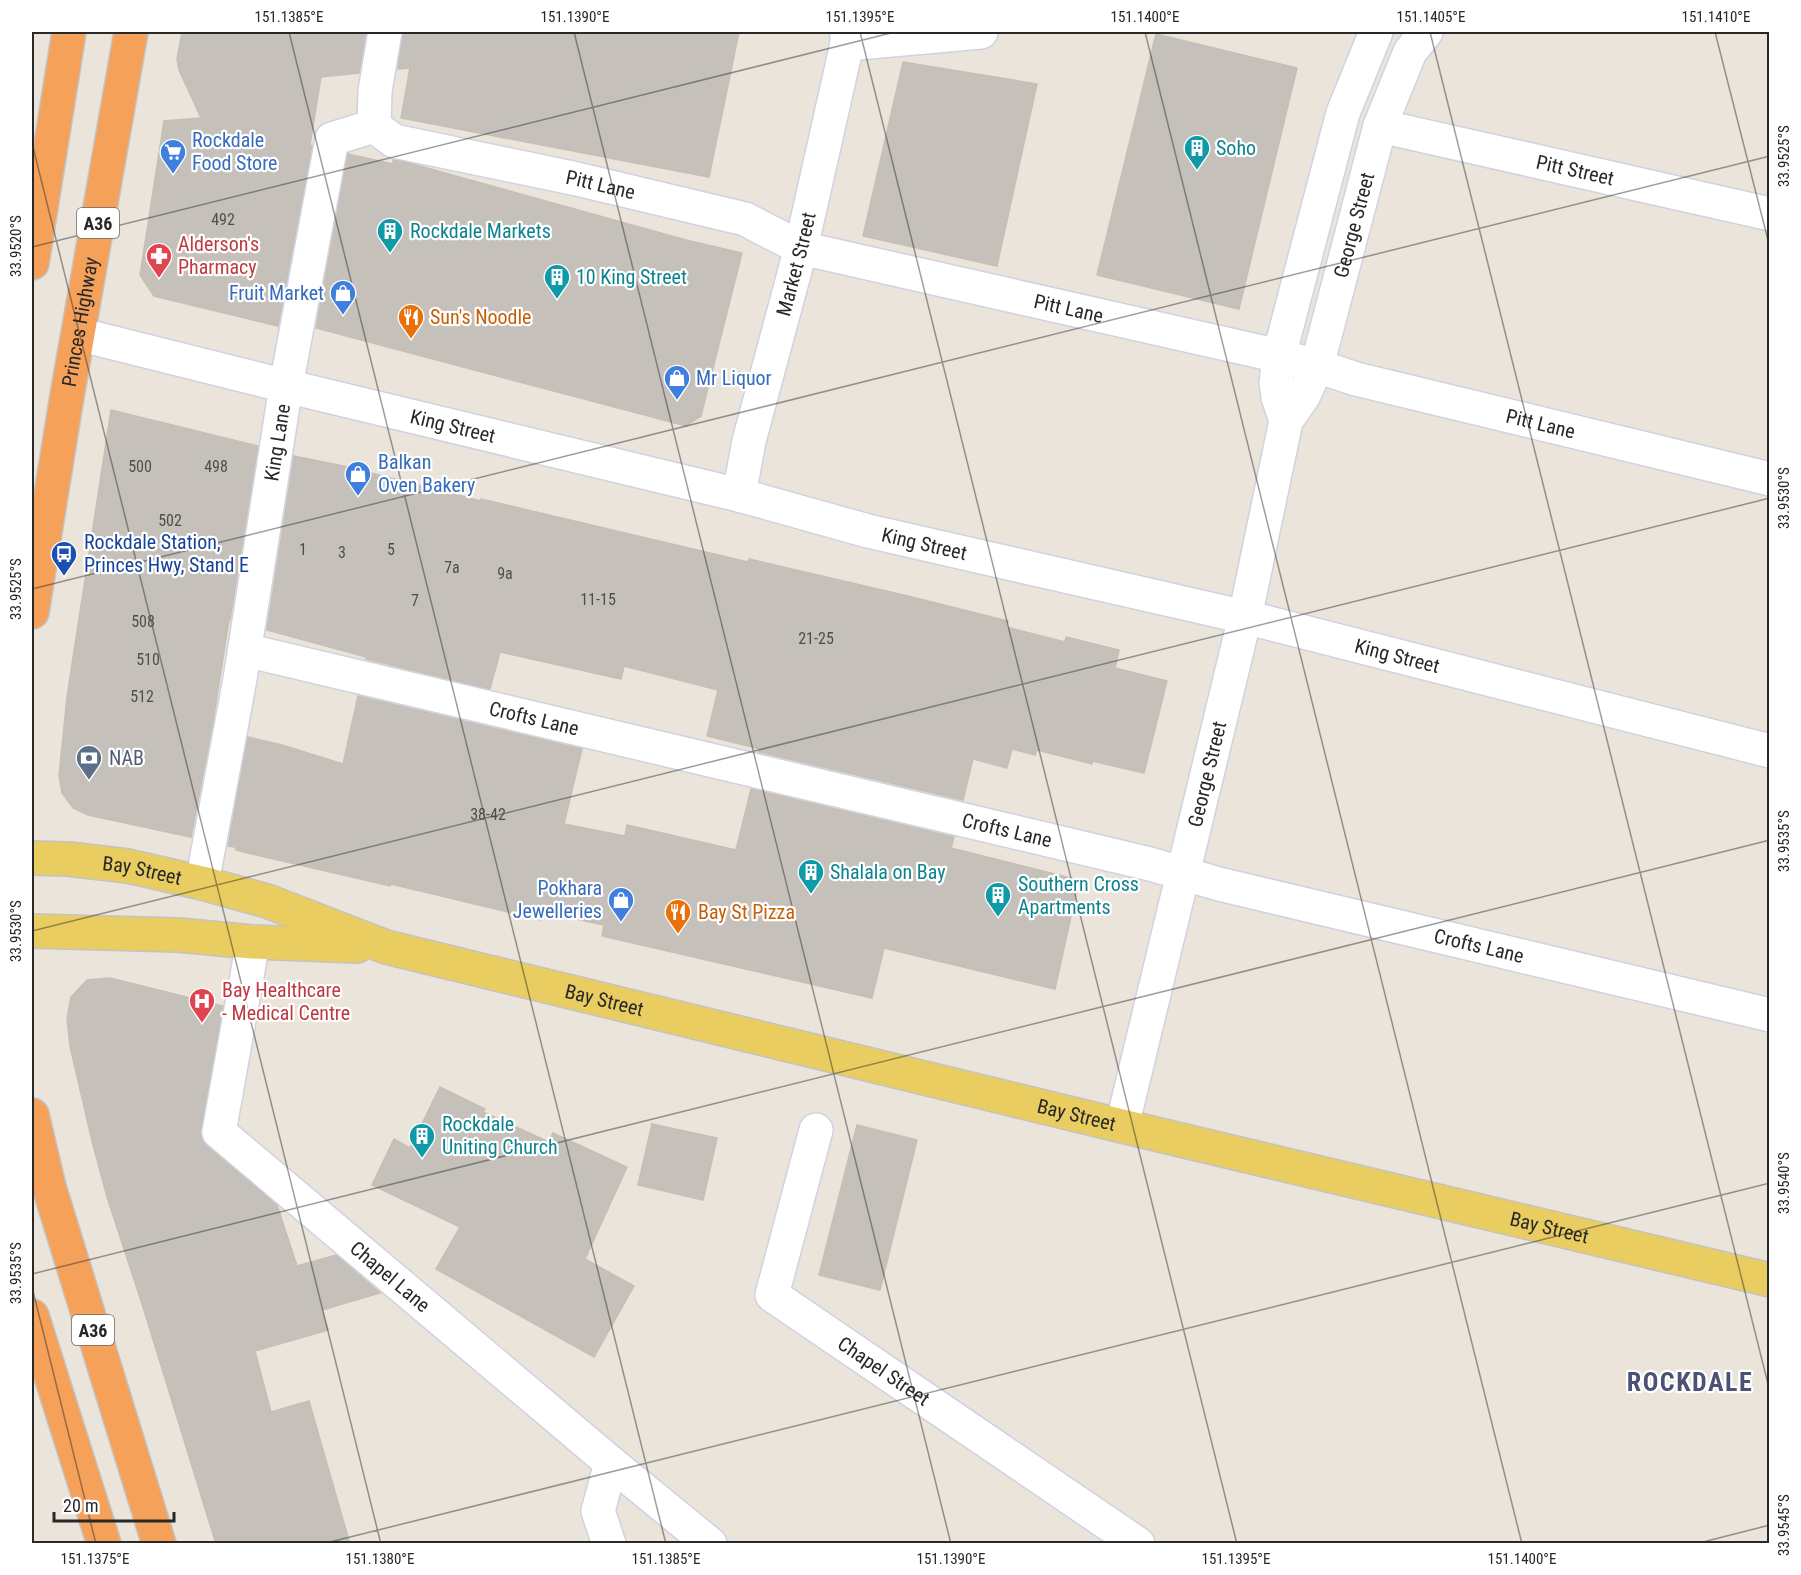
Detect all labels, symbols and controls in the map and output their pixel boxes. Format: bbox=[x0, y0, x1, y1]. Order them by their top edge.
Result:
text: 151.1385°E bbox=[255, 8, 323, 26]
text: 151.1390°E bbox=[541, 8, 609, 26]
text: 151.1395°E bbox=[826, 8, 894, 26]
text: 151.1400°E bbox=[1111, 8, 1179, 26]
text: 151.1405°E bbox=[1397, 8, 1465, 26]
text: 151.1410°E bbox=[1682, 8, 1750, 26]
text: 33.9525°S bbox=[1775, 125, 1793, 187]
place label: Rockdale Food Store bbox=[192, 128, 277, 175]
building icon: Soho bbox=[1182, 133, 1212, 171]
place label: Soho bbox=[1216, 136, 1256, 160]
supermarket icon: Rockdale Food Store bbox=[158, 137, 188, 175]
street label: Pitt Street bbox=[1534, 150, 1616, 190]
street label: Pitt Lane bbox=[564, 165, 637, 204]
street label: George Street bbox=[1329, 170, 1379, 280]
road number: A36 bbox=[77, 208, 119, 238]
house number: 492 bbox=[211, 210, 235, 229]
street label: Market Street bbox=[771, 210, 821, 319]
text: 33.9520°S bbox=[7, 215, 25, 277]
building icon: Rockdale Markets bbox=[375, 216, 405, 254]
place label: Rockdale Markets bbox=[410, 219, 551, 243]
place label: Alderson's Pharmacy bbox=[178, 232, 259, 279]
pharmacy icon: Alderson's Pharmacy bbox=[144, 241, 174, 279]
street label: Princes Highway bbox=[57, 255, 103, 389]
building icon: 10 King Street bbox=[542, 262, 572, 300]
place label: 10 King Street bbox=[576, 265, 687, 289]
shop icon: Fruit Market bbox=[328, 278, 358, 316]
place label: Fruit Market bbox=[229, 281, 324, 305]
street label: Pitt Lane bbox=[1032, 289, 1106, 328]
restaurant icon: Sun's Noodle bbox=[396, 302, 426, 340]
place label: Sun's Noodle bbox=[430, 305, 532, 329]
shop icon: Mr Liquor bbox=[662, 363, 692, 401]
place label: Mr Liquor bbox=[696, 366, 772, 390]
street label: King Lane bbox=[259, 402, 295, 483]
street label: King Street bbox=[408, 404, 498, 448]
street label: Pitt Lane bbox=[1504, 404, 1578, 444]
place label: Balkan Oven Bakery bbox=[378, 450, 475, 497]
house number: 500 bbox=[128, 457, 152, 476]
house number: 498 bbox=[204, 457, 228, 476]
shop icon: Balkan Oven Bakery bbox=[343, 459, 373, 497]
text: 33.9530°S bbox=[1775, 467, 1793, 529]
house number: 502 bbox=[158, 511, 182, 530]
street label: King Street bbox=[879, 523, 969, 565]
place label: Rockdale Station, Princes Hwy, Stand E bbox=[84, 530, 249, 577]
bus stop icon: Rockdale Station, Princes Hwy, Stand E bbox=[49, 539, 79, 577]
house number: 1 bbox=[299, 540, 307, 559]
house number: 5 bbox=[387, 540, 395, 559]
house number: 3 bbox=[338, 543, 346, 562]
text: 33.9525°S bbox=[7, 558, 25, 620]
house number: 7a bbox=[444, 558, 460, 577]
house number: 9a bbox=[497, 564, 513, 583]
house number: 11-15 bbox=[580, 590, 616, 609]
house number: 7 bbox=[411, 591, 419, 610]
house number: 508 bbox=[131, 612, 155, 631]
house number: 21-25 bbox=[798, 629, 834, 648]
street label: King Street bbox=[1352, 634, 1442, 678]
house number: 510 bbox=[136, 650, 160, 669]
house number: 512 bbox=[130, 687, 154, 706]
street label: Crofts Lane bbox=[487, 696, 581, 741]
street label: George Street bbox=[1183, 719, 1231, 829]
bank icon: NAB bbox=[74, 743, 104, 781]
place label: NAB bbox=[109, 746, 144, 770]
house number: 38-42 bbox=[470, 805, 506, 824]
street label: Crofts Lane bbox=[960, 808, 1054, 852]
text: 33.9535°S bbox=[1775, 810, 1793, 872]
street label: Bay Street bbox=[101, 851, 184, 890]
building icon: Shalala on Bay bbox=[796, 857, 826, 895]
place label: Shalala on Bay bbox=[830, 860, 946, 884]
place label: Southern Cross Apartments bbox=[1018, 872, 1139, 919]
place label: Pokhara Jewelleries bbox=[513, 876, 602, 923]
building icon: Southern Cross Apartments bbox=[983, 880, 1013, 918]
shop icon: Pokhara Jewelleries bbox=[606, 885, 636, 923]
restaurant icon: Bay St Pizza bbox=[663, 897, 693, 935]
text: 33.9530°S bbox=[7, 900, 25, 962]
place label: Bay St Pizza bbox=[698, 900, 795, 924]
street label: Crofts Lane bbox=[1432, 924, 1526, 968]
place label: Bay Healthcare - Medical Centre bbox=[222, 978, 350, 1025]
street label: Bay Street bbox=[562, 979, 646, 1021]
hospital icon: Bay Healthcare - Medical Centre bbox=[187, 986, 217, 1024]
street label: Bay Street bbox=[1035, 1094, 1118, 1136]
place label: Rockdale Uniting Church bbox=[442, 1112, 558, 1159]
building icon: Rockdale Uniting Church bbox=[407, 1121, 437, 1159]
text: 33.9540°S bbox=[1775, 1152, 1793, 1214]
street label: Bay Street bbox=[1507, 1207, 1591, 1249]
street label: Chapel Lane bbox=[345, 1236, 435, 1317]
text: 33.9535°S bbox=[7, 1242, 25, 1304]
road number: A36 bbox=[72, 1315, 114, 1345]
street label: Chapel Street bbox=[833, 1331, 934, 1411]
district label: ROCKDALE bbox=[1627, 1367, 1753, 1397]
scale bar bbox=[54, 1485, 174, 1523]
text: 33.9545°S bbox=[1775, 1494, 1793, 1556]
text: 20 m bbox=[63, 1495, 98, 1516]
text: 151.1375°E bbox=[61, 1550, 129, 1568]
text: 151.1380°E bbox=[346, 1550, 414, 1568]
text: 151.1385°E bbox=[632, 1550, 700, 1568]
text: 151.1390°E bbox=[917, 1550, 985, 1568]
text: 151.1395°E bbox=[1202, 1550, 1270, 1568]
text: 151.1400°E bbox=[1488, 1550, 1556, 1568]

